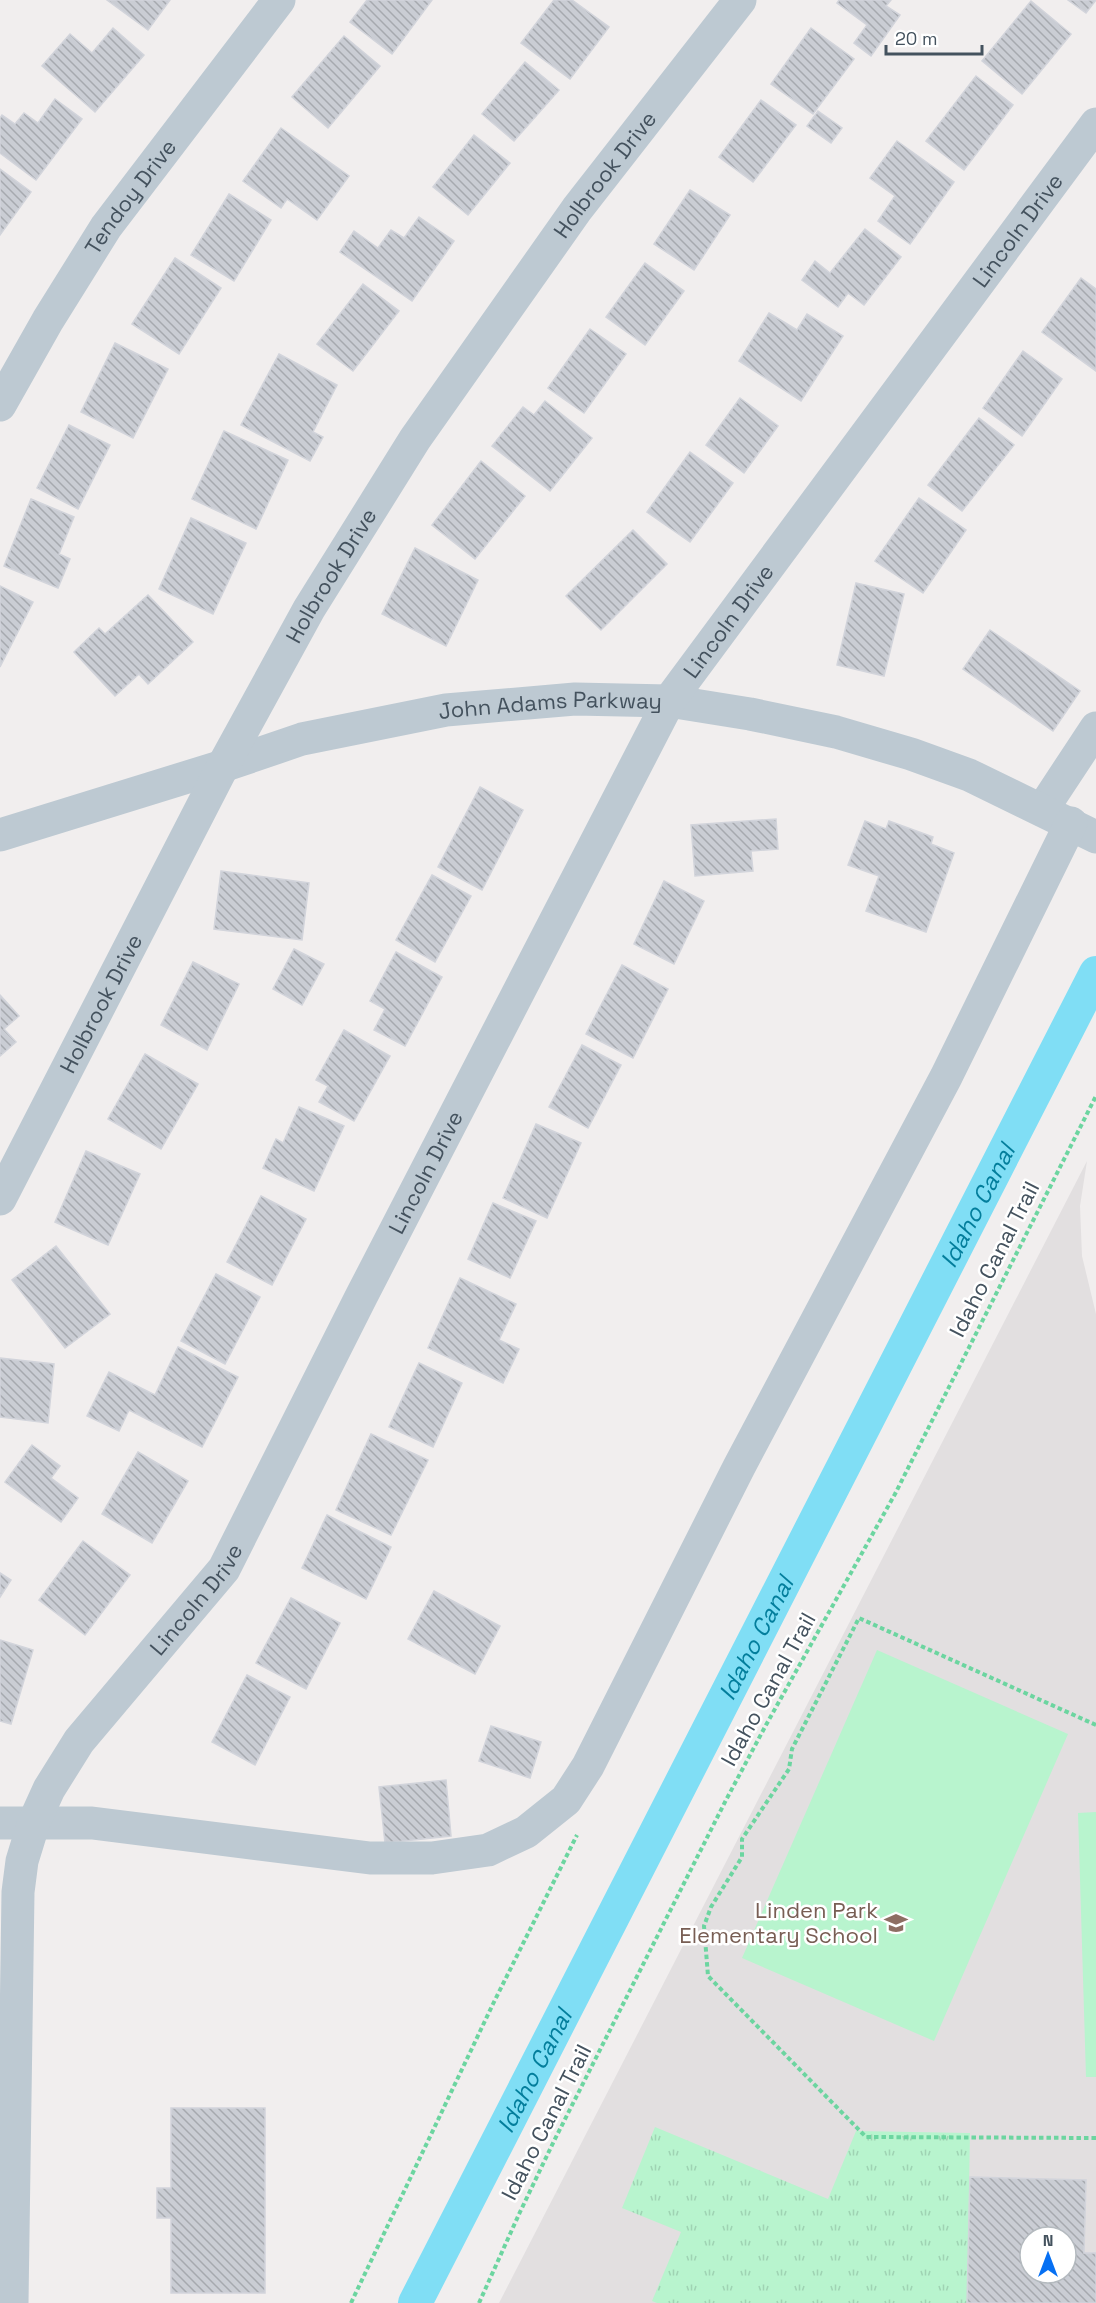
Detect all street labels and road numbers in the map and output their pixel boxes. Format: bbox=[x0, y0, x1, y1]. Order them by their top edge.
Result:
street label: Holbrook Drive bbox=[547, 105, 662, 243]
street label: Tendoy Drive bbox=[78, 133, 182, 260]
street label: Lincoln Drive bbox=[966, 168, 1069, 293]
street label: Holbrook Drive bbox=[279, 503, 382, 648]
street label: Lincoln Drive bbox=[677, 558, 780, 683]
street label: John Adams Parkway bbox=[435, 685, 662, 725]
street label: Holbrook Drive bbox=[53, 929, 148, 1078]
street label: Lincoln Drive bbox=[382, 1106, 469, 1239]
street label: Idaho Canal Trail bbox=[943, 1176, 1045, 1342]
street label: Lincoln Drive bbox=[143, 1539, 248, 1661]
street label: Idaho Canal Trail bbox=[714, 1607, 822, 1771]
street label: Idaho Canal Trail bbox=[495, 2039, 597, 2205]

